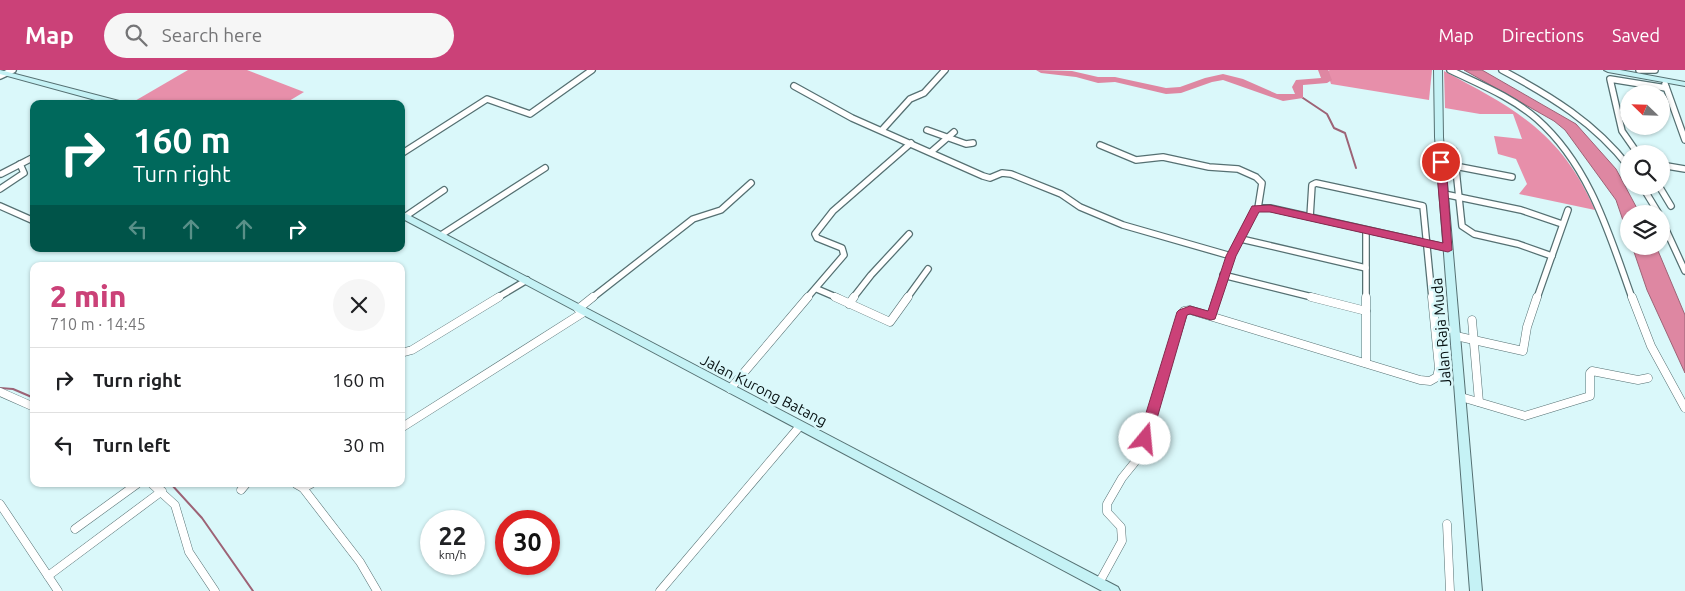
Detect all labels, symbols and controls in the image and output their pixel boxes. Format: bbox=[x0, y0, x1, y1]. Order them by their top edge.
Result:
search box bbox=[104, 13, 454, 58]
icon: search bbox=[122, 21, 150, 49]
text: Map bbox=[25, 22, 74, 49]
text: Search here bbox=[162, 24, 262, 46]
text: Map bbox=[1438, 25, 1474, 45]
text: Directions bbox=[1502, 25, 1584, 45]
text: Saved bbox=[1612, 25, 1660, 45]
north arrow bbox=[1620, 85, 1670, 135]
map controls bbox=[1620, 85, 1670, 255]
icon: right bbox=[50, 120, 115, 185]
text: 160 m bbox=[133, 120, 231, 160]
pin bbox=[1420, 141, 1462, 183]
button: search bbox=[1620, 145, 1670, 195]
icon: arrive bbox=[1427, 148, 1455, 176]
text: Turn right bbox=[133, 161, 231, 186]
button: layers bbox=[1620, 205, 1670, 255]
icon: left bbox=[124, 215, 152, 243]
icon: ahead bbox=[177, 215, 205, 243]
icon: ahead bbox=[230, 215, 258, 243]
icon: right bbox=[283, 215, 311, 243]
street label: Jalan Raja Muda bbox=[1428, 277, 1454, 387]
text: 2 min bbox=[50, 279, 126, 313]
button: close bbox=[333, 279, 385, 331]
text: 710 m · 14:45 bbox=[50, 315, 146, 333]
street label: Jalan Kurong Batang bbox=[698, 351, 830, 429]
icon: right bbox=[50, 366, 78, 394]
text: Turn right bbox=[93, 369, 181, 391]
text: 160 m bbox=[332, 369, 385, 391]
position arrow bbox=[1118, 412, 1170, 464]
icon: left bbox=[50, 431, 78, 459]
text: Turn left bbox=[93, 434, 171, 456]
text: 30 m bbox=[343, 434, 385, 456]
speed limit sign: 30 bbox=[495, 510, 560, 575]
text: 22 bbox=[438, 522, 467, 550]
text: km/h bbox=[439, 548, 466, 561]

